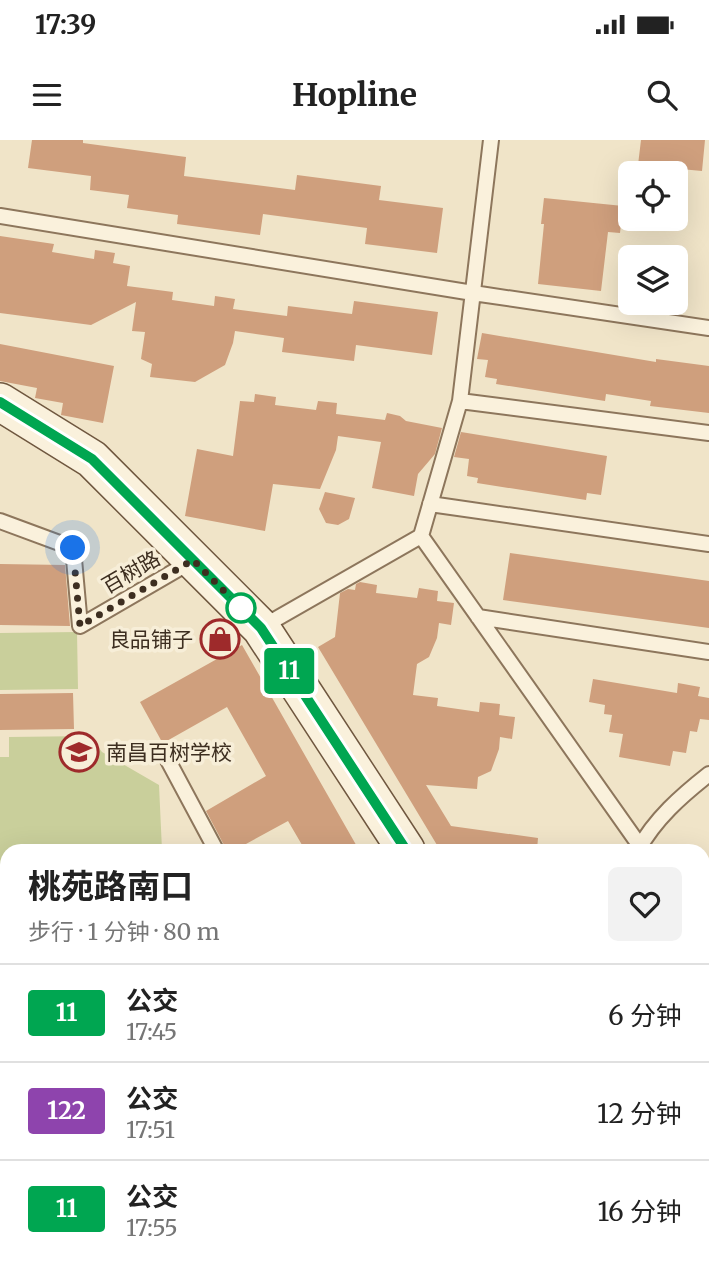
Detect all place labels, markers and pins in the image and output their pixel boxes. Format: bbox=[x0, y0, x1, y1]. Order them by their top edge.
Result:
unlabelled marker bbox=[226, 593, 256, 623]
shop icon: 良品铺子 bbox=[199, 618, 241, 660]
place label: 良品铺子 bbox=[109, 626, 193, 653]
school or university icon: 南昌百树学校 bbox=[58, 731, 100, 773]
place label: 南昌百树学校 bbox=[106, 739, 232, 766]

